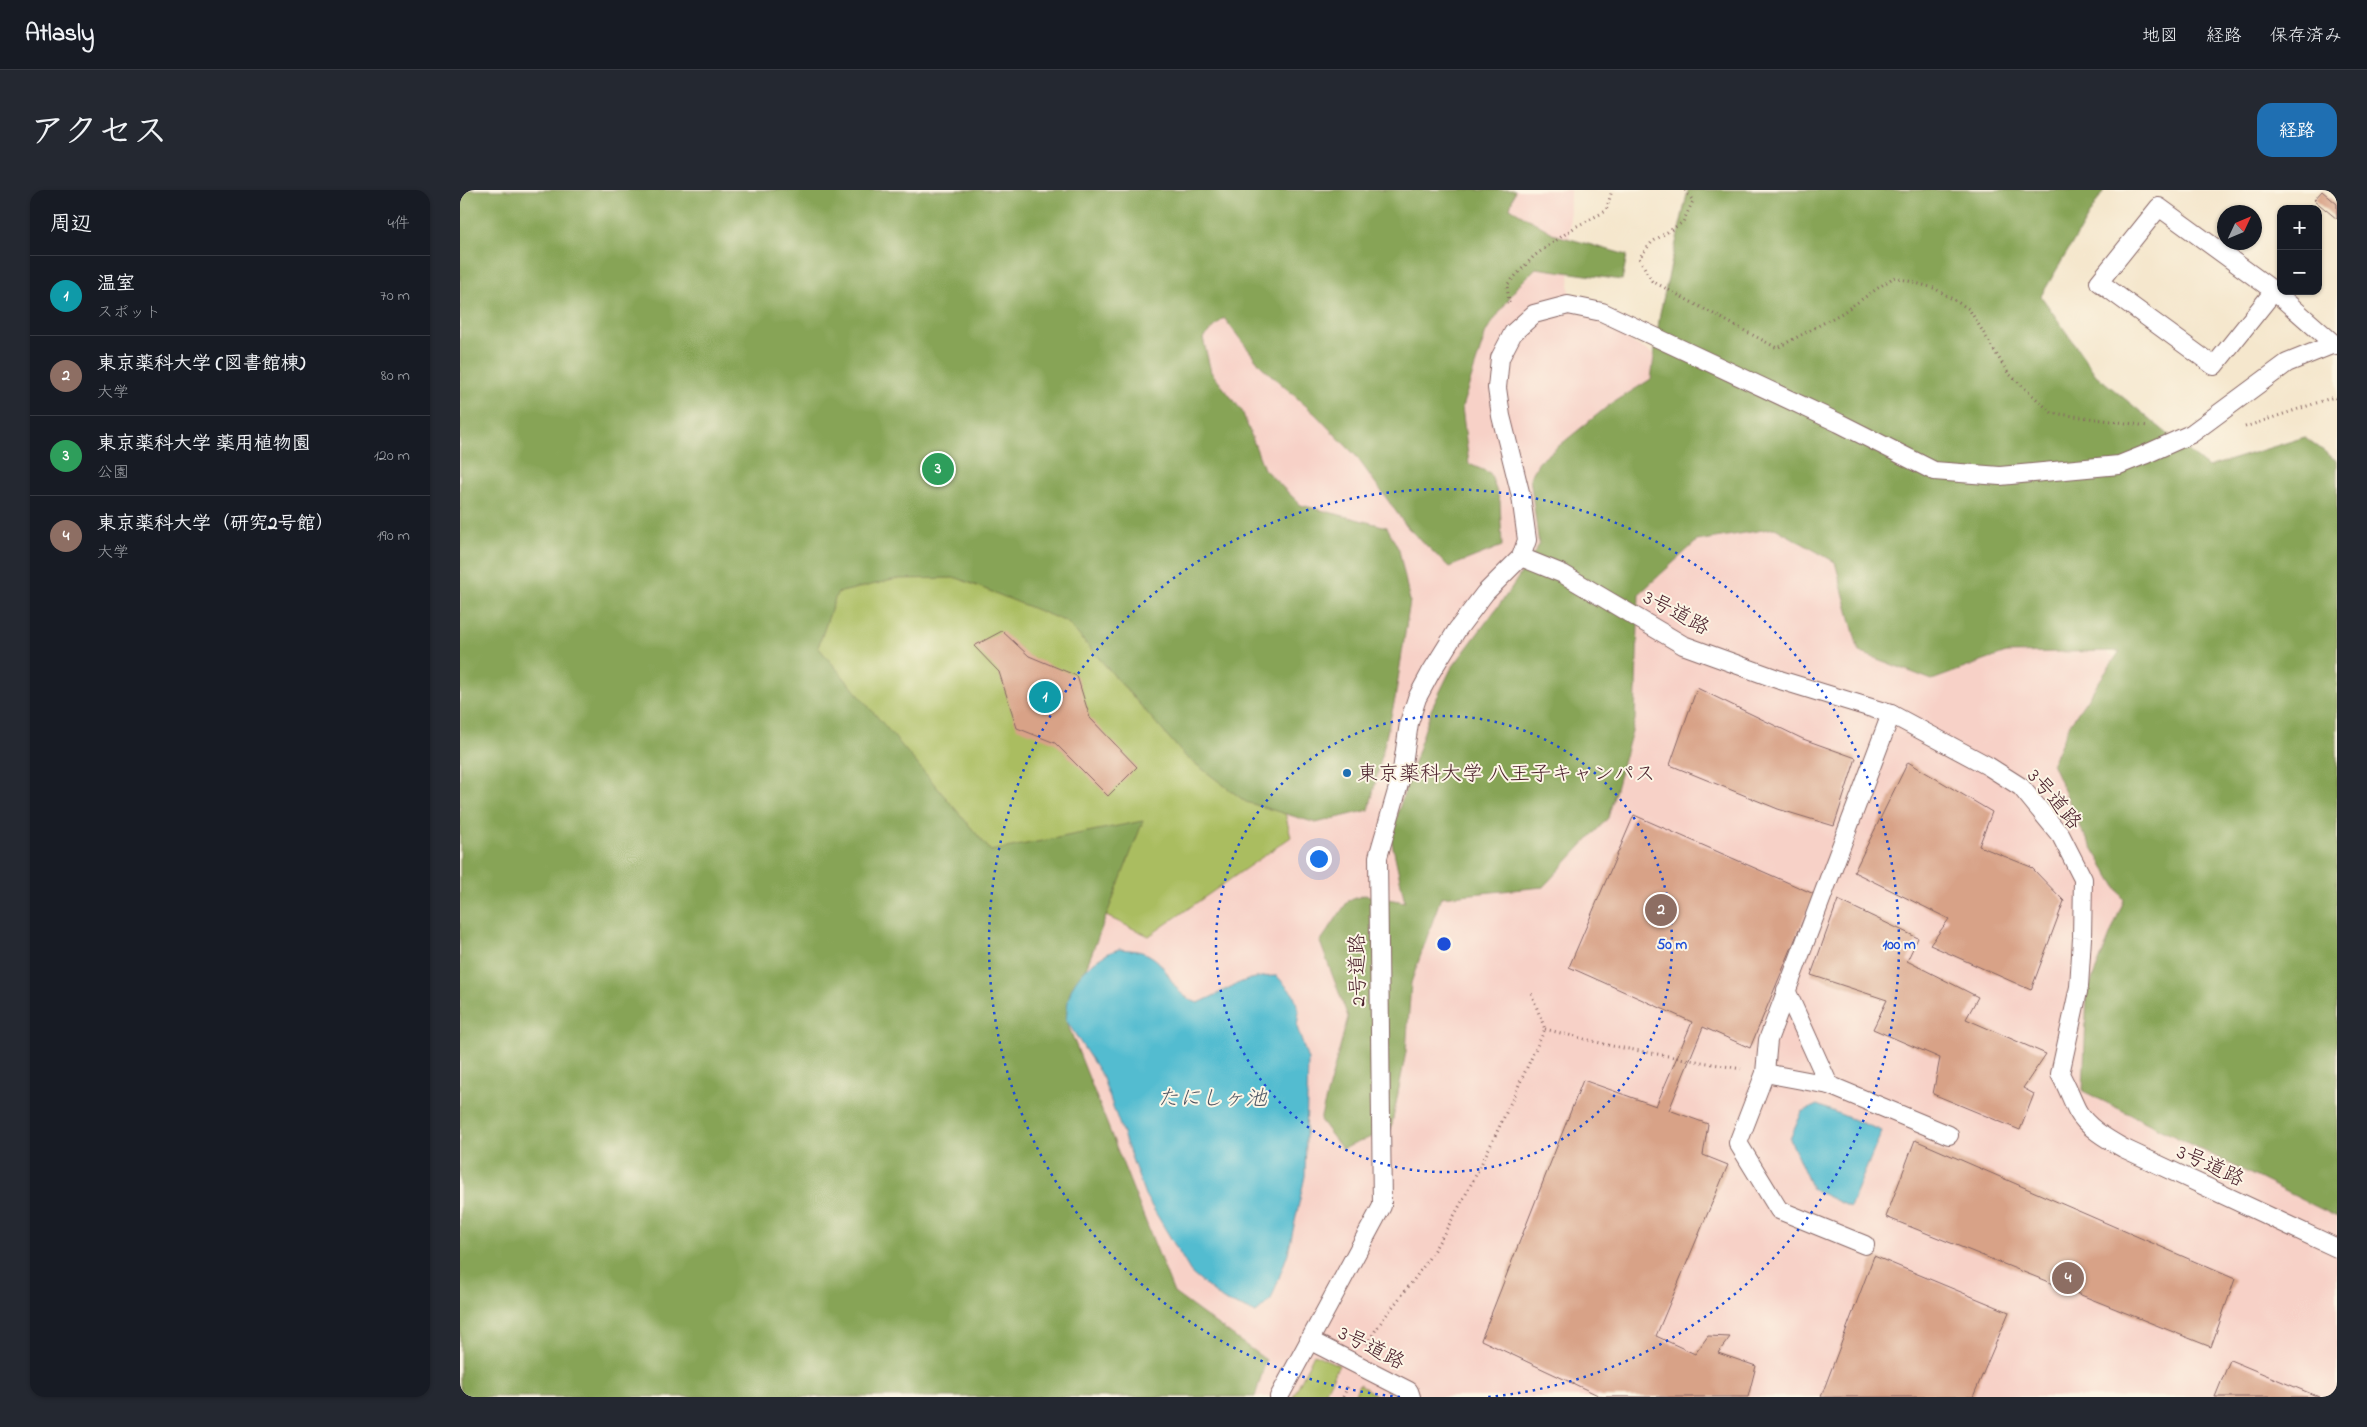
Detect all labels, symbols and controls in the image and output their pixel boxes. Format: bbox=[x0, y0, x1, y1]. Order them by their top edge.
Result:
text: Atlasly bbox=[25, 17, 94, 52]
text: 地図 bbox=[2142, 24, 2178, 50]
text: 経路 bbox=[2206, 24, 2242, 50]
text: 保存済み bbox=[2270, 24, 2342, 50]
button: 経路 bbox=[2257, 103, 2337, 157]
text: アクセス bbox=[30, 108, 168, 159]
north arrow bbox=[2217, 205, 2262, 250]
map controls bbox=[2277, 205, 2322, 295]
button: + bbox=[2277, 205, 2322, 250]
text: 周辺 bbox=[50, 210, 92, 240]
text: 4件 bbox=[387, 212, 410, 236]
button: − bbox=[2277, 250, 2322, 295]
text: 温室 bbox=[97, 271, 135, 298]
text: 1 bbox=[63, 284, 69, 308]
text: 70 m bbox=[380, 284, 410, 308]
text: スポット bbox=[97, 301, 161, 325]
text: 東京薬科大学 (図書館棟) bbox=[97, 351, 305, 378]
text: 2 bbox=[62, 364, 70, 388]
text: 80 m bbox=[381, 364, 410, 388]
text: 大学 bbox=[97, 381, 129, 405]
text: 東京薬科大学 薬用植物園 bbox=[97, 431, 311, 458]
text: 3 bbox=[63, 444, 69, 468]
text: 120 m bbox=[374, 444, 410, 468]
pin: 3 bbox=[922, 450, 954, 488]
text: 公園 bbox=[97, 461, 129, 485]
text: 東京薬科大学（研究2号館） bbox=[97, 511, 334, 538]
text: 4 bbox=[63, 524, 69, 548]
text: 190 m bbox=[377, 524, 410, 548]
text: 大学 bbox=[97, 541, 129, 565]
street label: 3号道路 bbox=[1637, 584, 1715, 644]
pin: 1 bbox=[1029, 678, 1061, 716]
place label: 東京薬科大学 八王子キャンパス bbox=[1357, 760, 1655, 790]
street label: 3号道路 bbox=[2019, 763, 2088, 837]
marker: 東京薬科大学 八王子キャンパス bbox=[1341, 767, 1353, 779]
your location bbox=[1306, 846, 1332, 872]
pin: 2 bbox=[1645, 891, 1677, 929]
street label: 2号道路 bbox=[1343, 933, 1375, 1007]
text: 50 m bbox=[1657, 934, 1688, 956]
text: 100 m bbox=[1882, 934, 1916, 956]
centre of rings bbox=[1435, 935, 1453, 953]
water label: たにしヶ池 bbox=[1157, 1084, 1268, 1116]
street label: 3号道路 bbox=[2171, 1138, 2249, 1196]
pin: 4 bbox=[2052, 1259, 2084, 1297]
street label: 3号道路 bbox=[1332, 1319, 1410, 1378]

